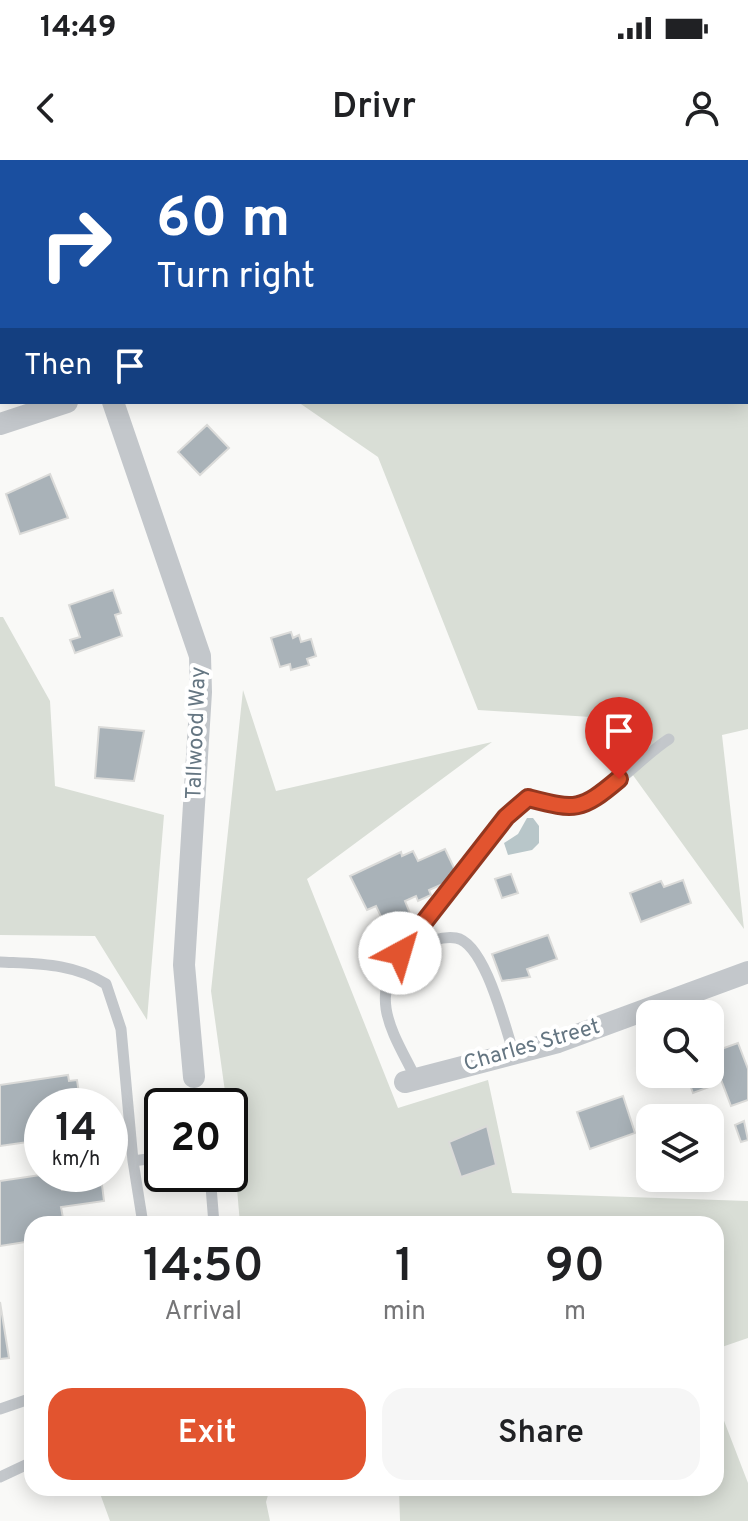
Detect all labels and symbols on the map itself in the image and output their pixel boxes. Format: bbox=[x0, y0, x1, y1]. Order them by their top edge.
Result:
street label: Tallwood Way bbox=[181, 666, 213, 800]
pin bbox=[585, 697, 653, 779]
position arrow bbox=[358, 911, 442, 995]
street label: Charles Street bbox=[461, 1014, 603, 1078]
speed limit sign: 20 bbox=[144, 1088, 248, 1192]

